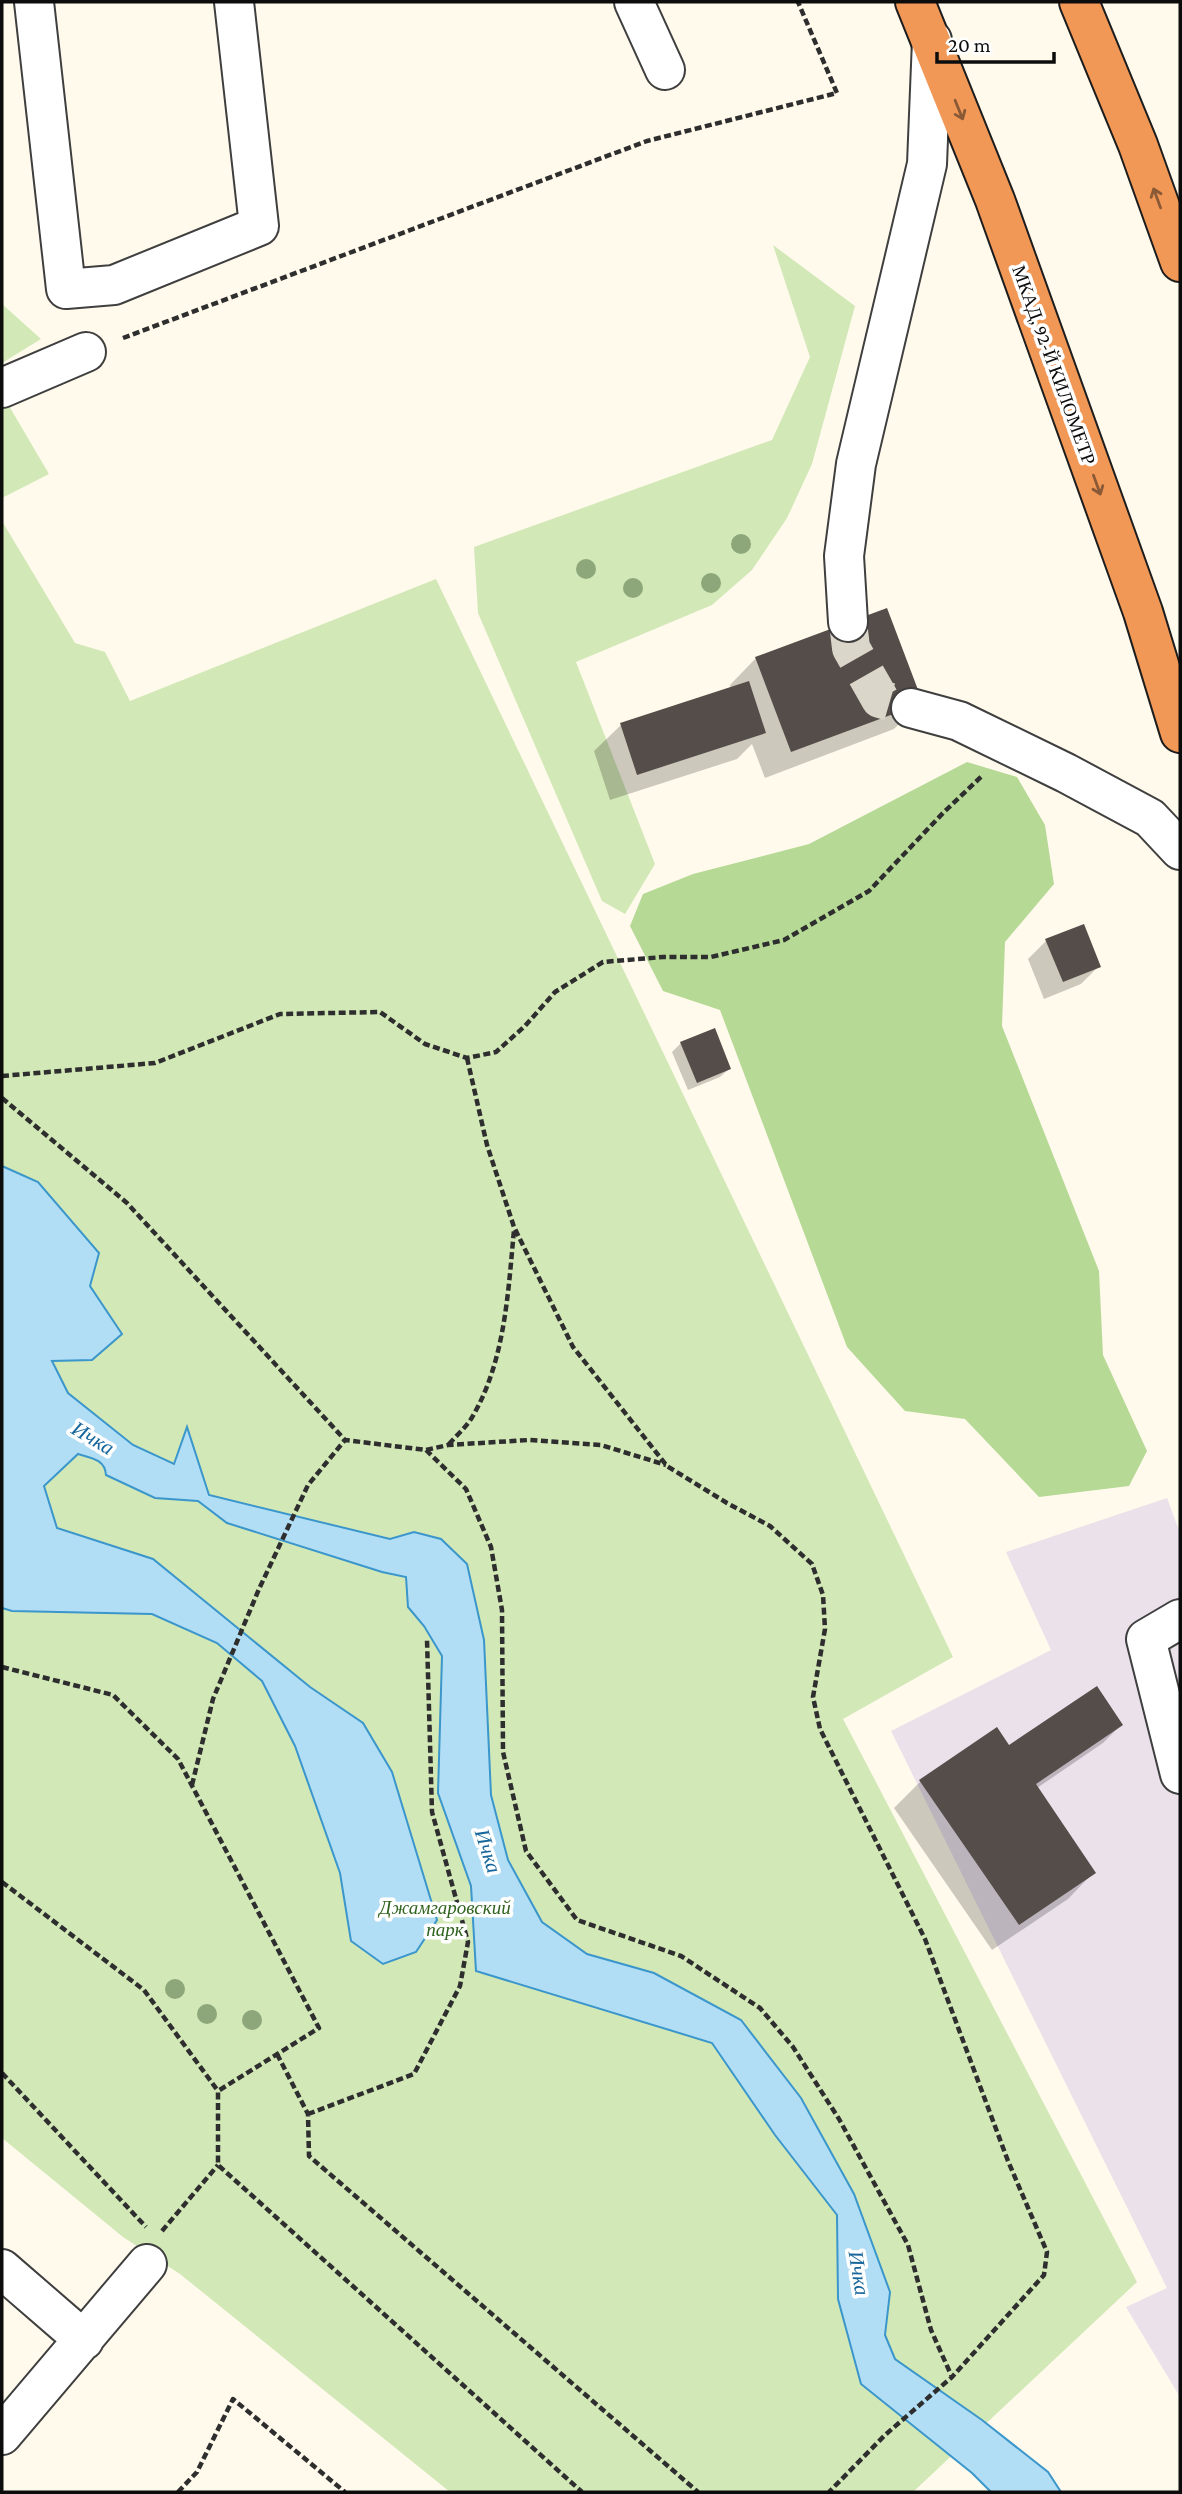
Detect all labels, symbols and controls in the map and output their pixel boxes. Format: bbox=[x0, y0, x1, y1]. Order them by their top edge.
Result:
scale bar bbox=[937, 21, 1054, 65]
text: 20 m bbox=[948, 33, 991, 57]
one-way arrow bbox=[954, 99, 967, 121]
one-way arrow bbox=[1150, 187, 1162, 209]
street label: МКАД, 92-Й КИЛОМЕТР bbox=[1008, 263, 1100, 467]
one-way arrow bbox=[1092, 473, 1104, 495]
water label: Ичка bbox=[67, 1416, 118, 1460]
water label: Ичка bbox=[469, 1825, 506, 1876]
park label: Джамгаровский парк bbox=[377, 1897, 511, 1940]
water label: Ичка bbox=[843, 2248, 874, 2297]

